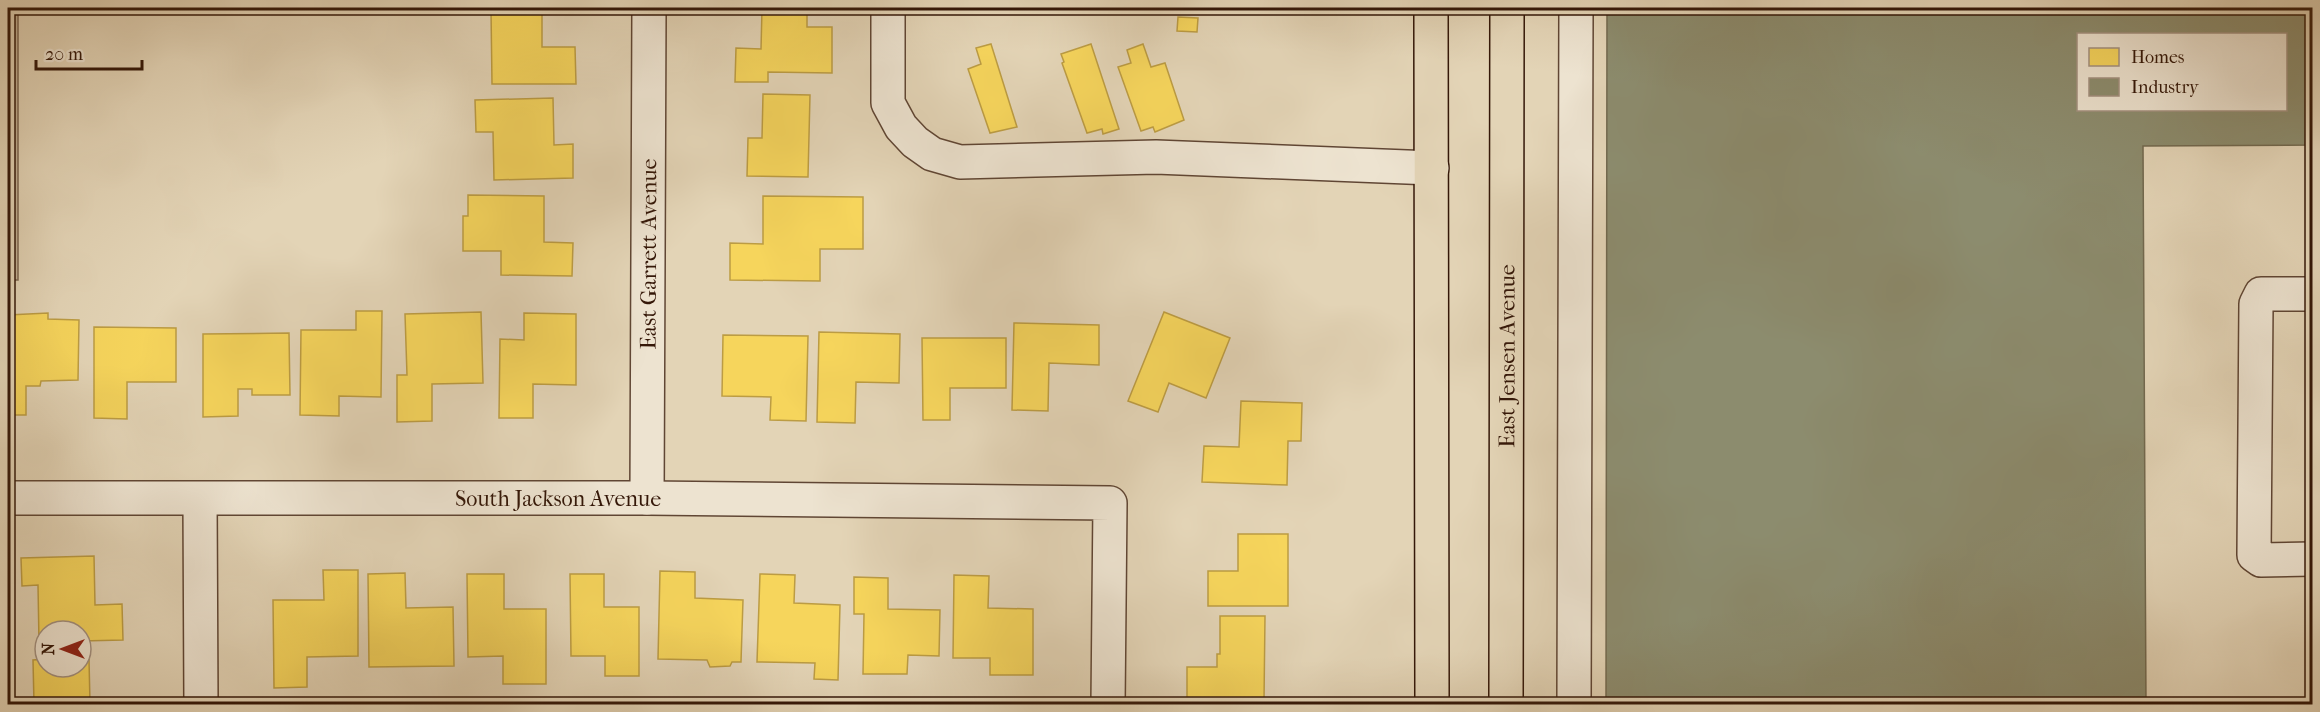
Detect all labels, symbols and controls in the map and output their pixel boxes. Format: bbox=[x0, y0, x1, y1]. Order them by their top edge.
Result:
scale bar bbox=[36, 33, 142, 71]
legend bbox=[2077, 33, 2287, 111]
text: 20 m bbox=[45, 44, 83, 65]
text: Homes bbox=[2131, 47, 2185, 68]
text: Industry bbox=[2131, 77, 2200, 98]
street label: East Garrett Avenue bbox=[636, 158, 662, 350]
street label: East Jensen Avenue bbox=[1494, 264, 1521, 448]
street label: South Jackson Avenue bbox=[455, 486, 661, 512]
north arrow bbox=[33, 619, 93, 679]
text: N bbox=[39, 642, 58, 655]

